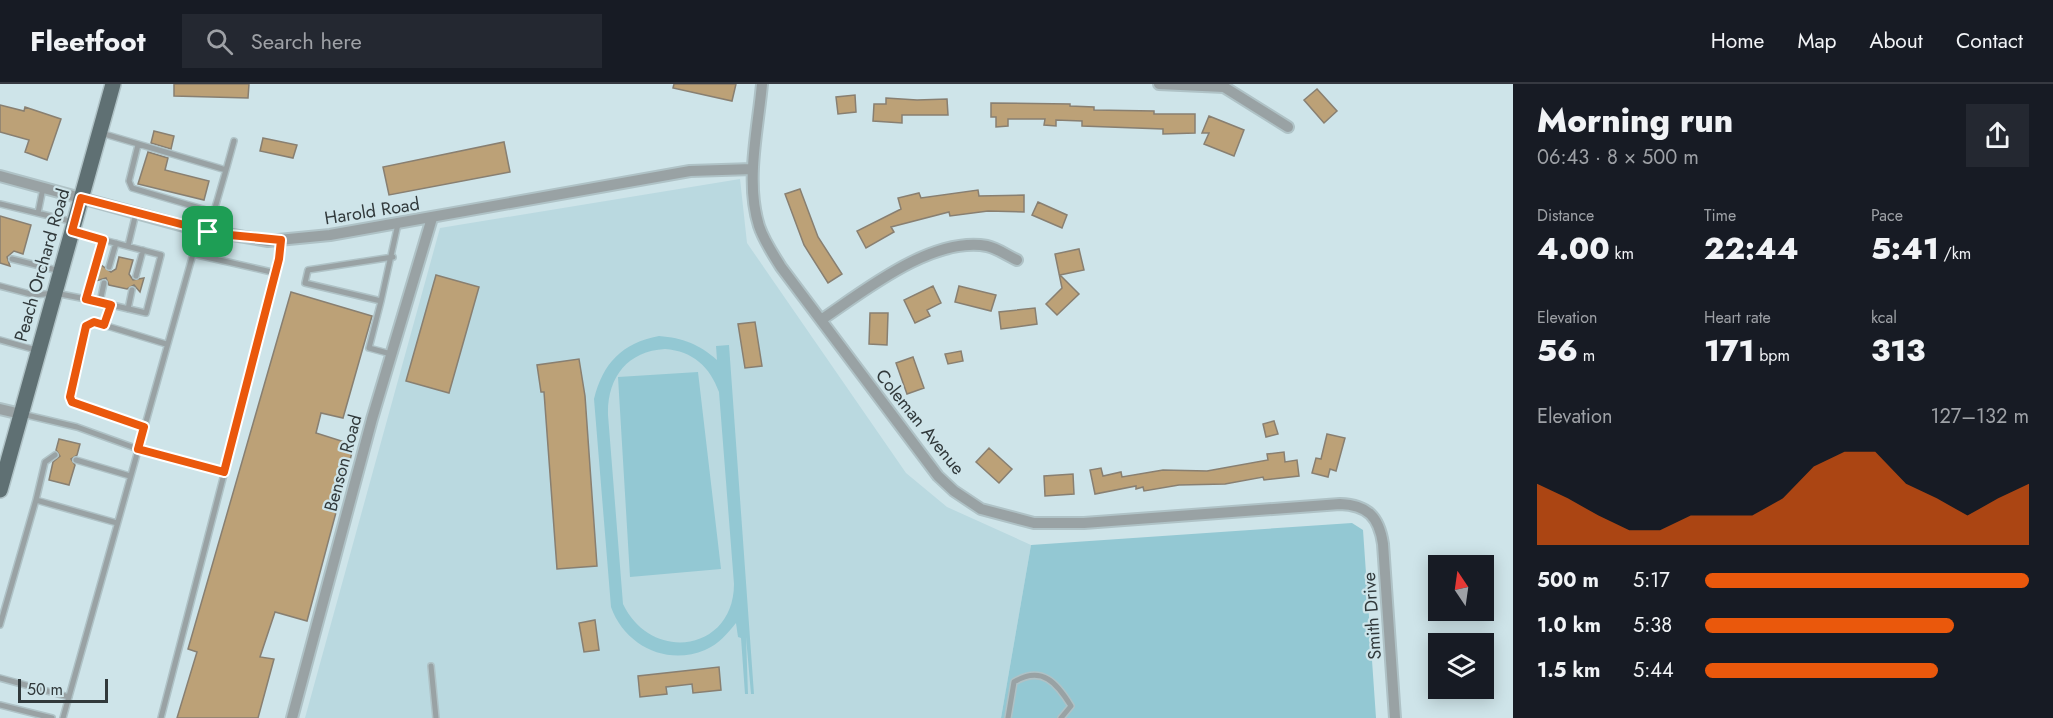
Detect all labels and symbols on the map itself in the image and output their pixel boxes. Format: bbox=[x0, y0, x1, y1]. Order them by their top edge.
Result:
street label: Peach Orchard Road bbox=[8, 185, 76, 345]
street label: Harold Road bbox=[323, 191, 421, 231]
pin bbox=[182, 206, 233, 257]
street label: Coleman Avenue bbox=[869, 364, 971, 480]
street label: Benson Road bbox=[318, 412, 368, 514]
north arrow bbox=[1428, 555, 1494, 621]
street label: Smith Drive bbox=[1356, 571, 1388, 661]
scale bar bbox=[18, 676, 108, 704]

